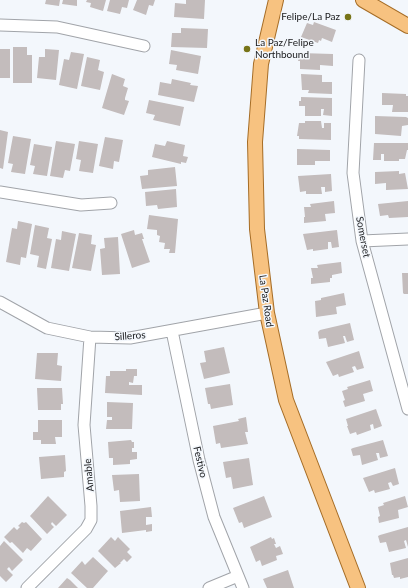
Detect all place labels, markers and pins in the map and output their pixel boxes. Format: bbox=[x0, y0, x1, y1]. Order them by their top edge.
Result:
place label: Felipe/La Paz bbox=[281, 11, 340, 23]
marker: Felipe/La Paz bbox=[343, 12, 353, 22]
place label: La Paz/Felipe Northbound bbox=[255, 37, 314, 60]
marker: La Paz/Felipe Northbound bbox=[242, 44, 252, 54]

